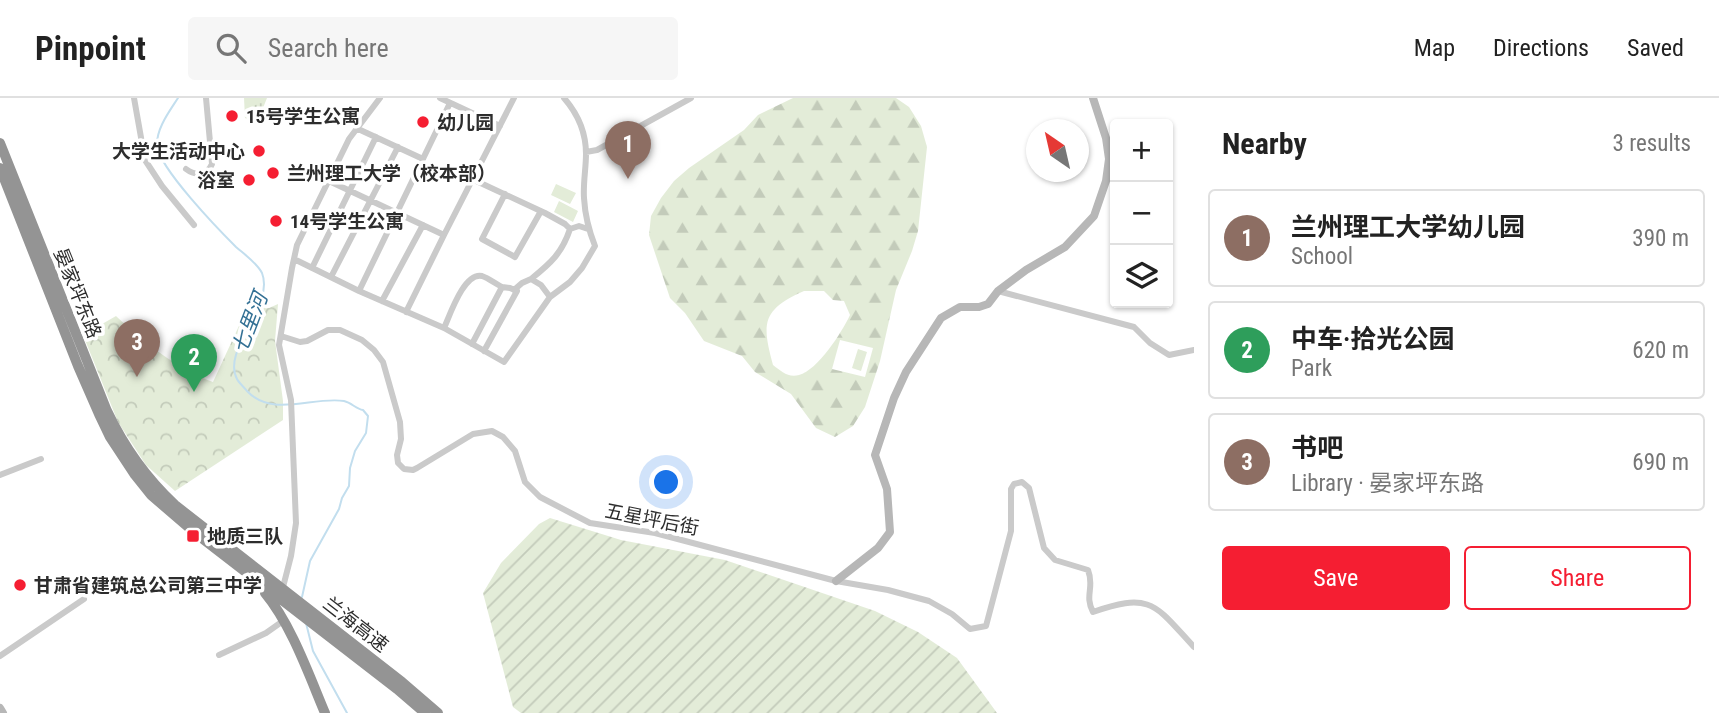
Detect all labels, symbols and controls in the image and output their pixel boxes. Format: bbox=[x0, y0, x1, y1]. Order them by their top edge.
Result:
search box bbox=[188, 17, 678, 80]
text: Pinpoint bbox=[35, 29, 146, 68]
icon: search bbox=[212, 29, 250, 67]
text: Search here bbox=[268, 33, 389, 63]
text: Map bbox=[1414, 34, 1455, 62]
text: Directions bbox=[1493, 34, 1589, 62]
text: Saved bbox=[1627, 34, 1684, 62]
place label: 15号学生公寓 bbox=[246, 105, 360, 128]
marker: 15号学生公寓 bbox=[224, 108, 240, 124]
place label: 幼儿园 bbox=[437, 111, 494, 134]
marker: 幼儿园 bbox=[415, 114, 431, 130]
north arrow bbox=[1026, 119, 1089, 182]
map controls bbox=[1110, 119, 1173, 308]
button: + bbox=[1110, 119, 1173, 182]
pin: 1 bbox=[605, 121, 651, 179]
text: Nearby bbox=[1222, 126, 1307, 161]
text: 3 results bbox=[1613, 130, 1691, 157]
place label: 大学生活动中心 bbox=[112, 140, 245, 163]
marker: 大学生活动中心 bbox=[251, 143, 267, 159]
place label: 兰州理工大学（校本部） bbox=[287, 162, 496, 185]
marker: 兰州理工大学（校本部） bbox=[265, 165, 281, 181]
place label: 浴室 bbox=[197, 169, 235, 192]
marker: 浴室 bbox=[241, 172, 257, 188]
button: − bbox=[1110, 182, 1173, 245]
place label: 14号学生公寓 bbox=[290, 210, 404, 233]
text: 兰州理工大学幼儿园 bbox=[1291, 212, 1525, 242]
marker: 14号学生公寓 bbox=[268, 213, 284, 229]
text: 1 bbox=[1241, 225, 1253, 252]
text: 390 m bbox=[1632, 225, 1689, 252]
text: School bbox=[1291, 243, 1353, 270]
street label: 晏家坪东路 bbox=[49, 245, 106, 342]
button: layers bbox=[1110, 245, 1173, 308]
water label: 七里河 bbox=[228, 286, 274, 357]
pin: 3 bbox=[114, 319, 160, 377]
text: 中车·拾光公园 bbox=[1291, 324, 1454, 354]
pin: 2 bbox=[171, 334, 217, 392]
text: 2 bbox=[1241, 337, 1253, 364]
text: 620 m bbox=[1632, 337, 1689, 364]
text: Park bbox=[1291, 355, 1332, 382]
text: 书吧 bbox=[1291, 433, 1343, 463]
text: 3 bbox=[1241, 449, 1253, 476]
text: 690 m bbox=[1632, 449, 1689, 476]
your location bbox=[649, 465, 683, 499]
text: Library · 晏家坪东路 bbox=[1291, 470, 1484, 497]
street label: 五星坪后街 bbox=[603, 499, 701, 540]
place label: 地质三队 bbox=[207, 525, 283, 548]
marker: 地质三队 bbox=[185, 528, 201, 544]
button: Save bbox=[1222, 546, 1450, 610]
button: Share bbox=[1464, 546, 1691, 610]
place label: 甘肃省建筑总公司第三中学 bbox=[34, 574, 262, 597]
marker: 甘肃省建筑总公司第三中学 bbox=[12, 577, 28, 593]
street label: 兰海高速 bbox=[319, 592, 393, 657]

